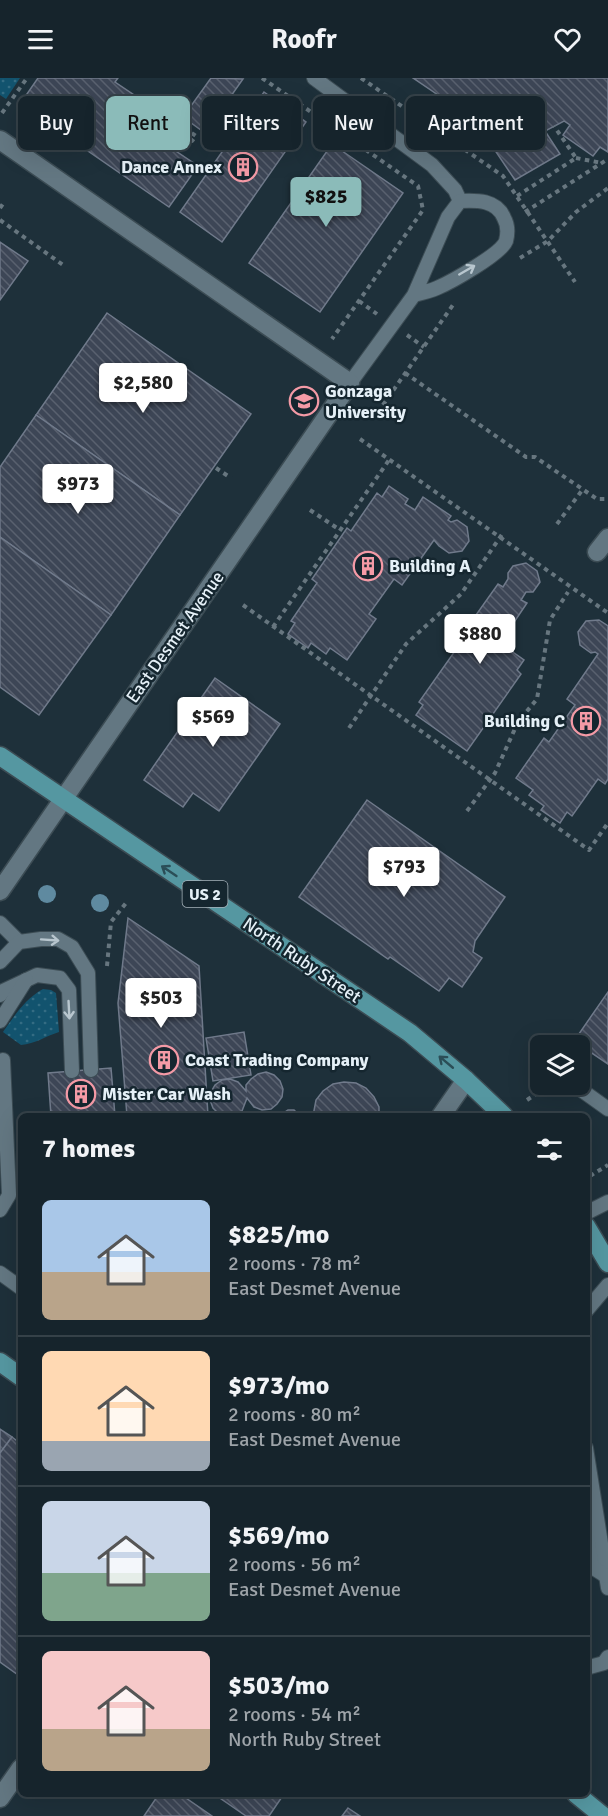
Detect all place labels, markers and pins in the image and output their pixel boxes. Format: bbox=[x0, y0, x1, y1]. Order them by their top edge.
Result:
building icon: Dance Annex bbox=[227, 151, 259, 183]
place label: Dance Annex bbox=[121, 156, 222, 178]
pin: $825 bbox=[290, 177, 362, 228]
pin: $2,580 bbox=[94, 363, 192, 414]
place label: Gonzaga University bbox=[325, 380, 406, 423]
school or university icon: Gonzaga University bbox=[288, 385, 320, 417]
pin: $973 bbox=[42, 464, 114, 515]
building icon: Building A bbox=[352, 550, 384, 582]
place label: Building A bbox=[389, 555, 471, 577]
pin: $880 bbox=[444, 614, 516, 665]
pin: $569 bbox=[177, 697, 249, 748]
building icon: Building C bbox=[570, 705, 602, 737]
place label: Building C bbox=[484, 710, 565, 732]
pin: $793 bbox=[368, 847, 440, 898]
pin: $503 bbox=[125, 978, 197, 1029]
building icon: Coast Trading Company bbox=[148, 1044, 180, 1076]
place label: Coast Trading Company bbox=[185, 1049, 369, 1071]
building icon: Mister Car Wash bbox=[65, 1078, 97, 1110]
place label: Mister Car Wash bbox=[102, 1083, 231, 1105]

